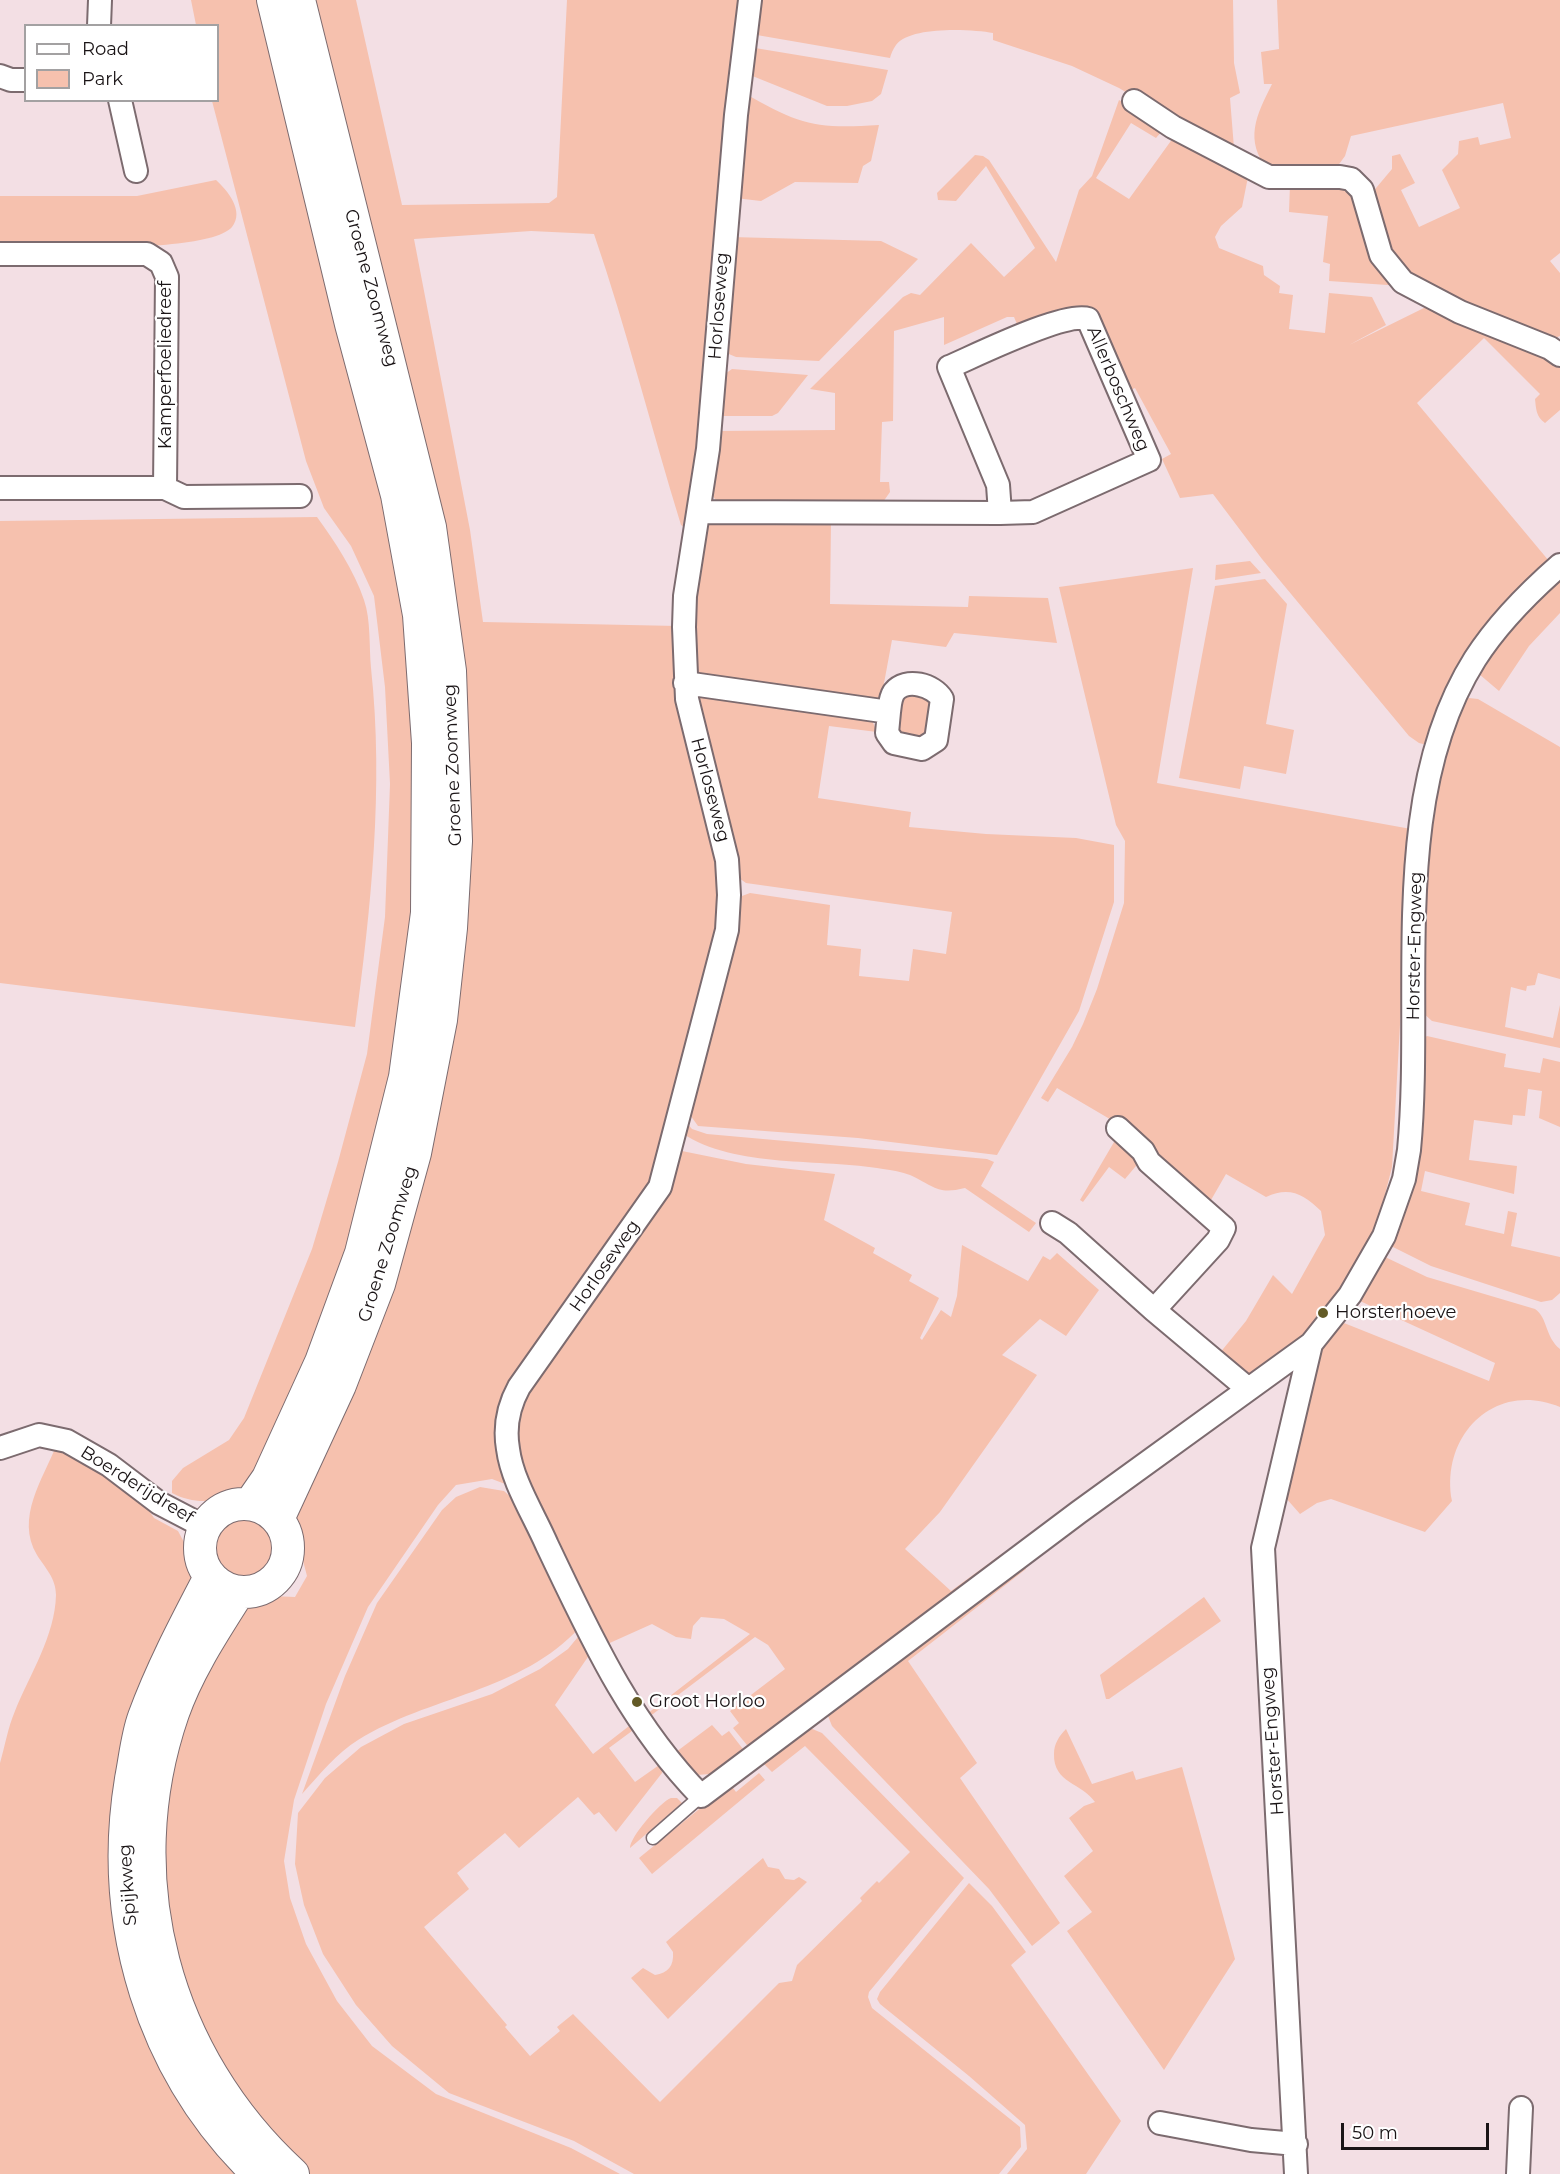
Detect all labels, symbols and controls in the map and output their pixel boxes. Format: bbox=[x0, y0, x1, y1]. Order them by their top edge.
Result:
legend bbox=[24, 24, 219, 102]
text: Road bbox=[82, 38, 129, 60]
text: Park bbox=[82, 68, 123, 90]
street label: Groene Zoomweg bbox=[340, 207, 402, 369]
street label: Horloseweg bbox=[704, 252, 734, 360]
street label: Kamperfoeliedreef bbox=[155, 281, 177, 449]
street label: Allerboschweg bbox=[1082, 323, 1154, 455]
street label: Groene Zoomweg bbox=[439, 683, 467, 847]
street label: Horloseweg bbox=[686, 735, 734, 845]
street label: Horster-Engweg bbox=[1403, 871, 1427, 1021]
street label: Groene Zoomweg bbox=[354, 1163, 422, 1325]
street label: Horloseweg bbox=[565, 1216, 645, 1316]
place label: Horsterhoeve bbox=[1335, 1302, 1456, 1324]
marker: Horsterhoeve bbox=[1316, 1306, 1330, 1320]
street label: Boerderijdreef bbox=[76, 1441, 198, 1529]
street label: Horster-Engweg bbox=[1257, 1666, 1289, 1816]
place label: Groot Horloo bbox=[649, 1691, 765, 1713]
marker: Groot Horloo bbox=[630, 1695, 644, 1709]
street label: Spijkweg bbox=[114, 1843, 142, 1927]
scale bar bbox=[1344, 2111, 1492, 2149]
text: 50 m bbox=[1352, 2122, 1398, 2144]

